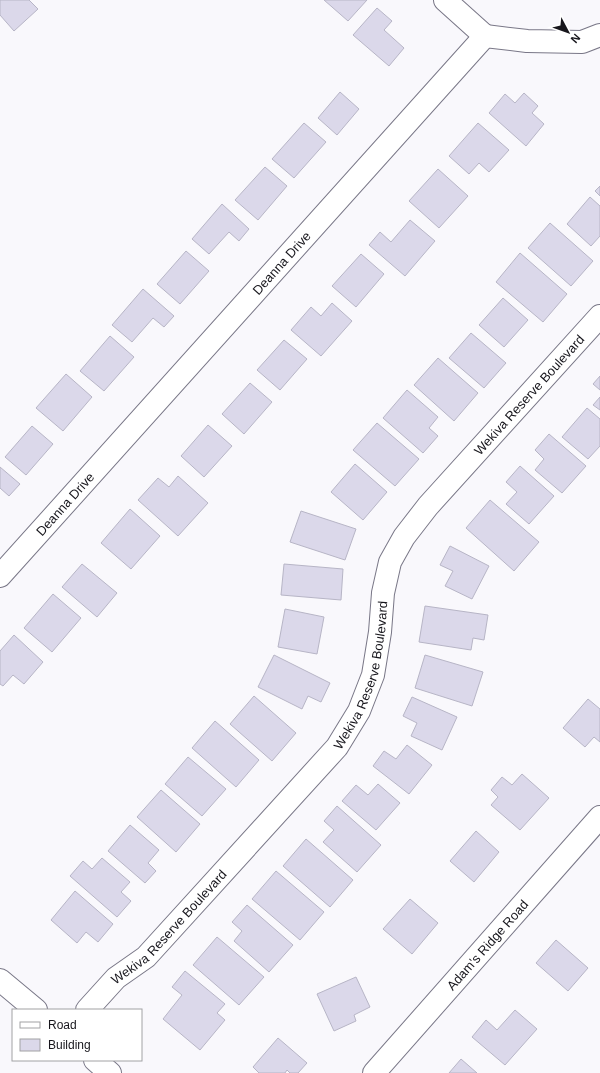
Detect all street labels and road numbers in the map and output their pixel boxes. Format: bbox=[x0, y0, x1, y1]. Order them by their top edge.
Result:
street label: Deanna Drive bbox=[250, 229, 314, 298]
street label: Wekiva Reserve Boulevard bbox=[471, 332, 587, 458]
street label: Deanna Drive bbox=[33, 470, 97, 539]
street label: Wekiva Reserve Boulevard bbox=[331, 600, 390, 752]
street label: Wekiva Reserve Boulevard bbox=[108, 867, 230, 987]
street label: Adam's Ridge Road bbox=[444, 897, 531, 993]

